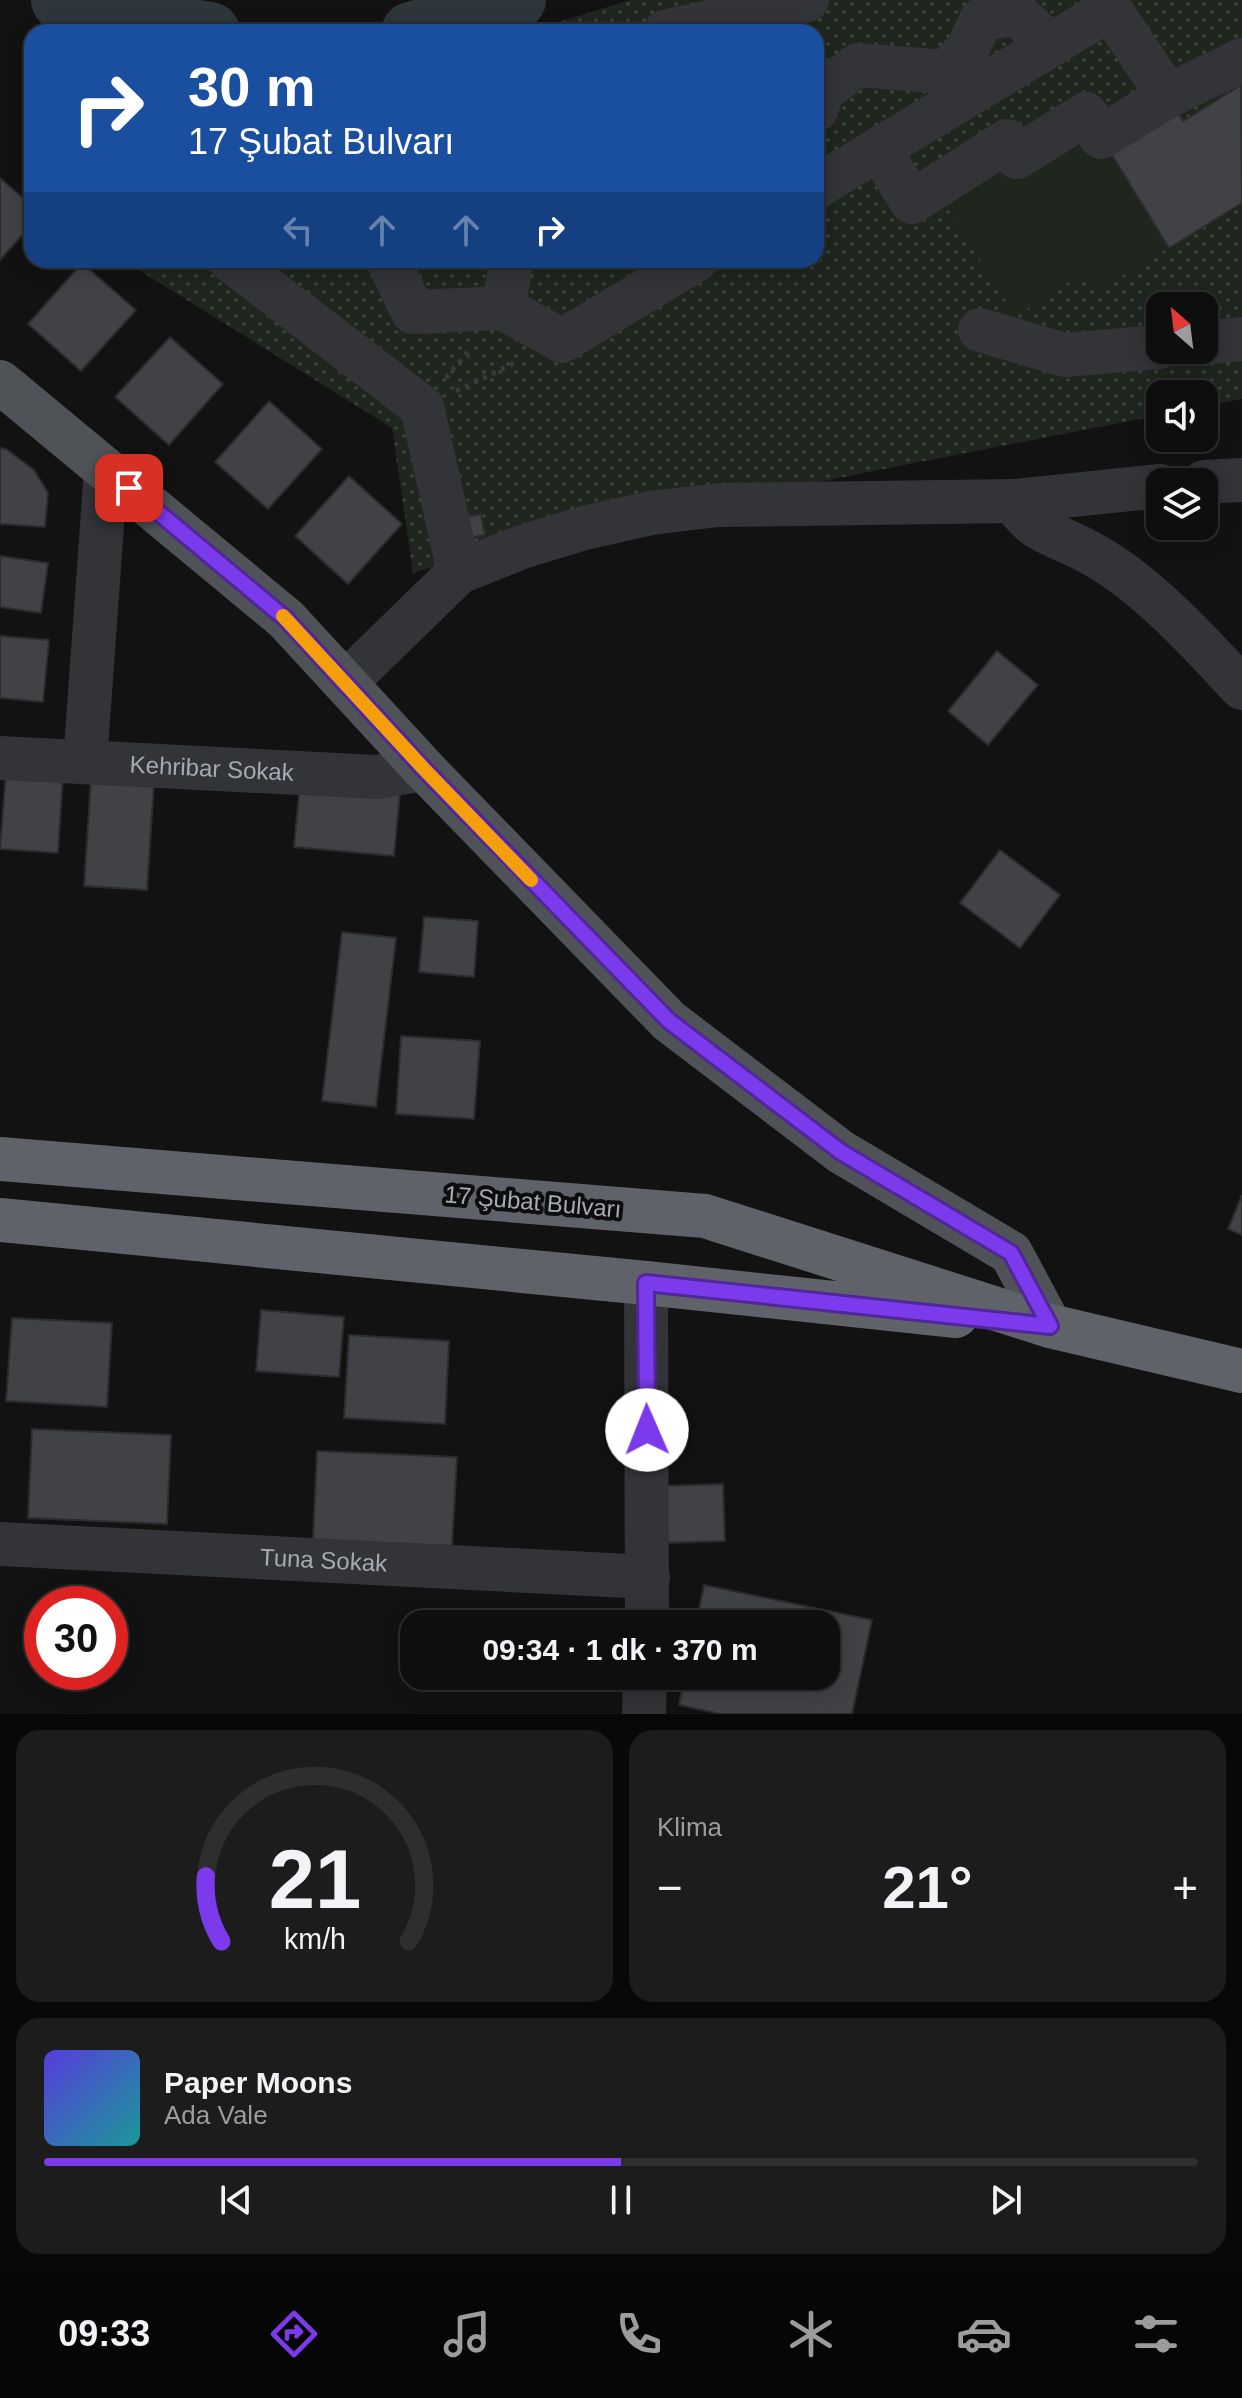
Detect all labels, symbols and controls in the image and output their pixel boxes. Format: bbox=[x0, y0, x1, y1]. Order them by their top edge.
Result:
text: 30 m bbox=[188, 55, 316, 118]
icon: right bbox=[56, 56, 160, 160]
text: 17 Şubat Bulvarı bbox=[188, 121, 454, 162]
icon: left bbox=[276, 208, 320, 252]
icon: ahead bbox=[360, 208, 404, 252]
icon: ahead bbox=[444, 208, 488, 252]
icon: right bbox=[528, 208, 572, 252]
north arrow bbox=[1146, 292, 1218, 364]
map controls bbox=[1146, 292, 1218, 540]
button: sound bbox=[1146, 380, 1218, 452]
pin bbox=[95, 454, 163, 522]
icon: arrive bbox=[107, 466, 151, 510]
button: layers bbox=[1146, 468, 1218, 540]
street label: Kehribar Sokak bbox=[129, 751, 295, 786]
street label: 17 Şubat Bulvarı bbox=[443, 1180, 623, 1223]
position arrow bbox=[605, 1388, 689, 1472]
street label: Tuna Sokak bbox=[259, 1543, 389, 1577]
speed limit sign: 30 bbox=[24, 1586, 128, 1690]
text: 09:34 · 1 dk · 370 m bbox=[482, 1633, 758, 1666]
text: Klima bbox=[657, 1812, 722, 1842]
text: 21 bbox=[268, 1833, 361, 1926]
text: 21° bbox=[882, 1854, 973, 1921]
text: − bbox=[657, 1863, 683, 1912]
text: + bbox=[1172, 1863, 1198, 1912]
text: km/h bbox=[284, 1923, 345, 1955]
text: Paper Moons bbox=[164, 2066, 352, 2099]
text: Ada Vale bbox=[164, 2100, 268, 2130]
icon: previous bbox=[214, 2178, 258, 2222]
icon: pause bbox=[599, 2178, 643, 2222]
icon: next bbox=[984, 2178, 1028, 2222]
icon: directions bbox=[266, 2306, 322, 2362]
icon: music bbox=[439, 2306, 495, 2362]
icon: phone bbox=[611, 2306, 667, 2362]
icon: climate bbox=[783, 2306, 839, 2362]
icon: car bbox=[956, 2306, 1012, 2362]
icon: filters bbox=[1128, 2306, 1184, 2362]
text: 09:33 bbox=[58, 2313, 150, 2354]

